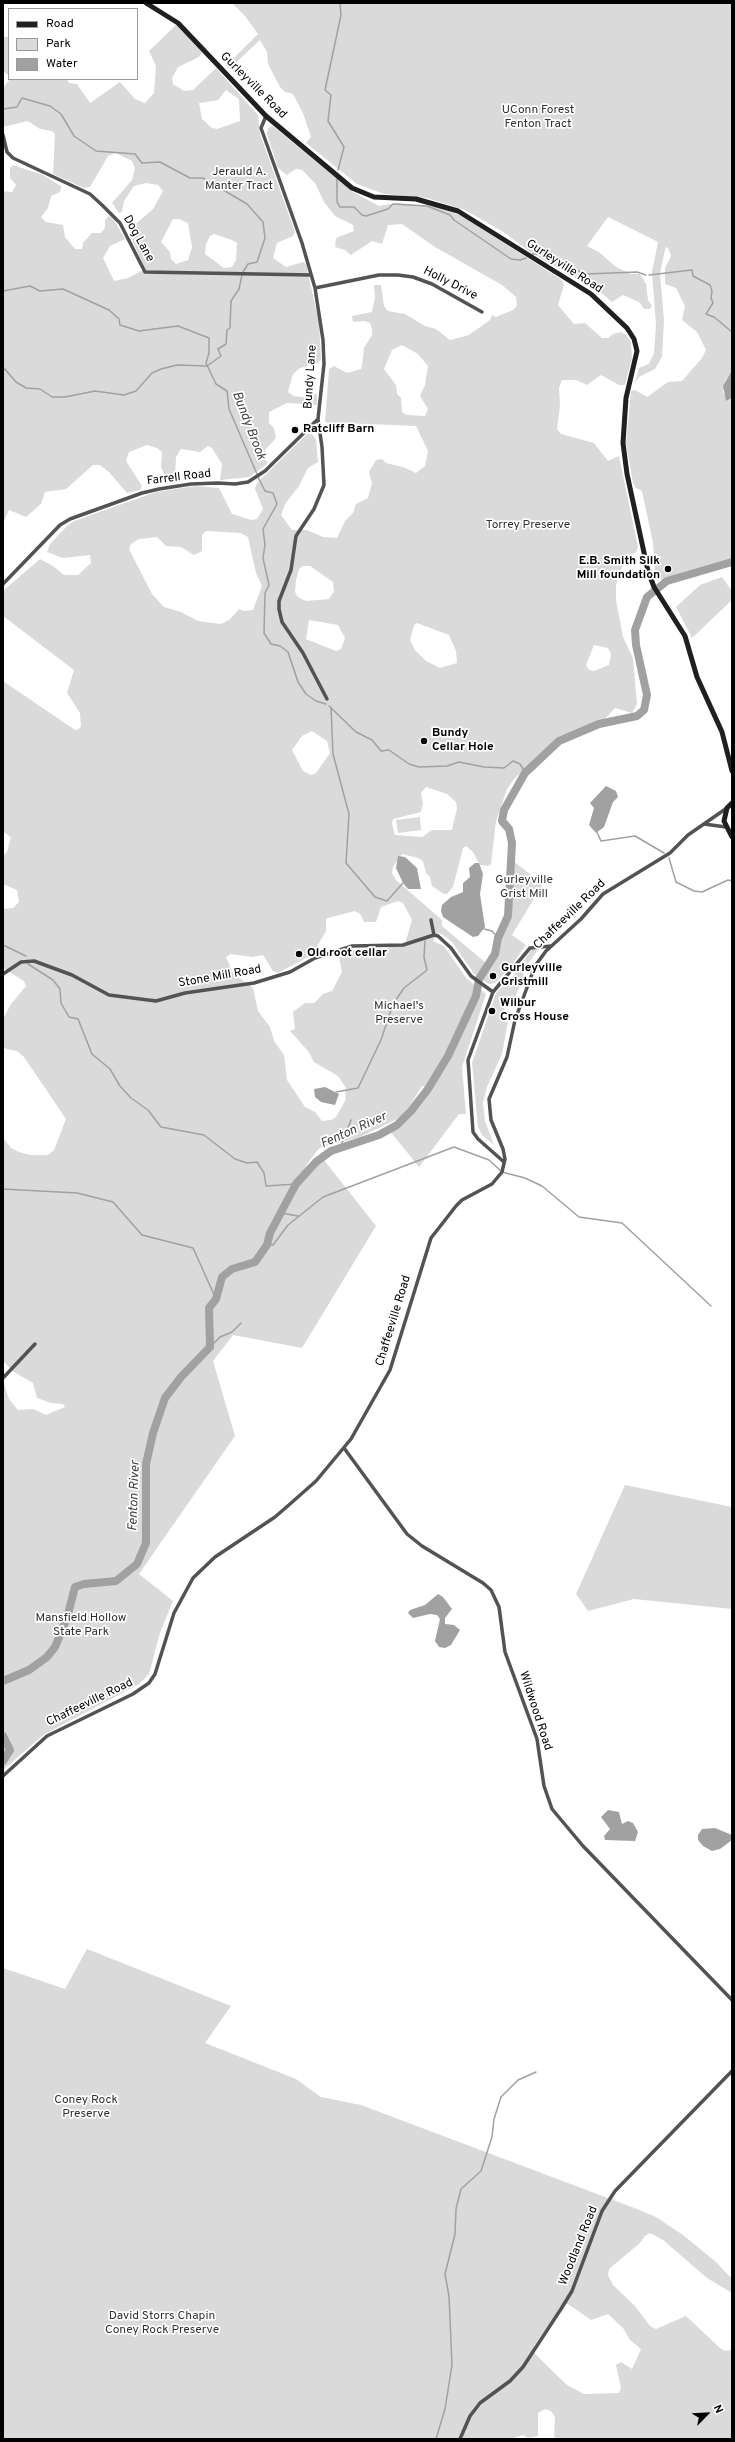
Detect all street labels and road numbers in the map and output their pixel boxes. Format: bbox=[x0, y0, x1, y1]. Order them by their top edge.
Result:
street label: Gurleyville Road bbox=[217, 50, 289, 122]
street label: Dog Lane bbox=[119, 213, 157, 265]
street label: Gurleyville Road bbox=[523, 237, 605, 297]
street label: Holly Drive bbox=[420, 264, 480, 304]
street label: Bundy Lane bbox=[302, 345, 320, 409]
street label: Farrell Road bbox=[146, 467, 212, 489]
street label: Chaffeeville Road bbox=[531, 877, 609, 953]
street label: Stone Mill Road bbox=[177, 963, 263, 991]
street label: Chaffeeville Road bbox=[373, 1274, 415, 1368]
street label: Wildwood Road bbox=[515, 1669, 555, 1753]
street label: Chaffeeville Road bbox=[44, 1676, 136, 1730]
street label: Woodland Road bbox=[557, 2204, 601, 2288]

